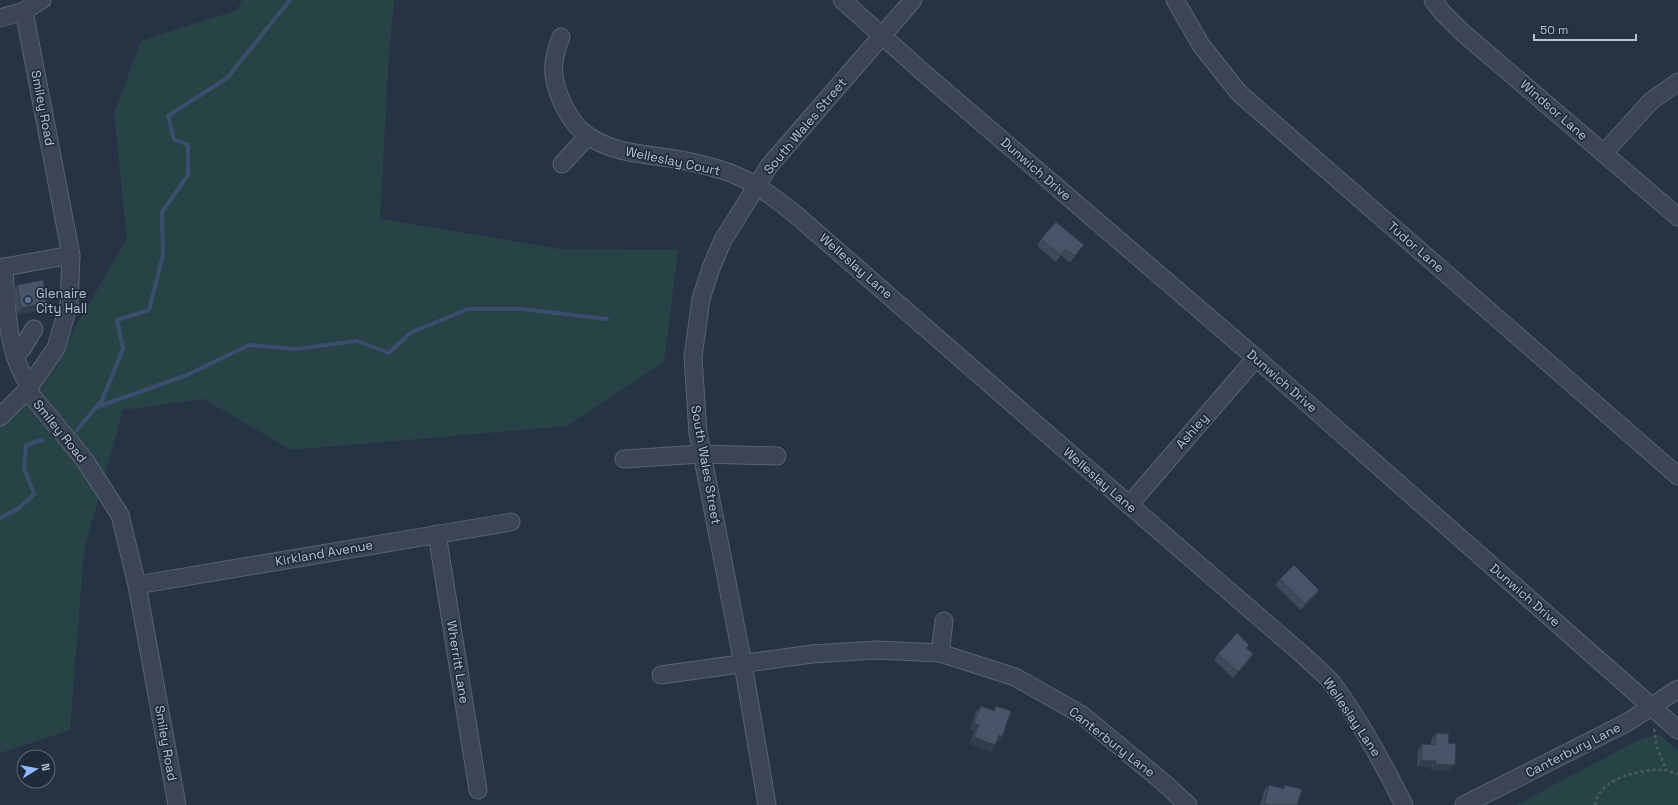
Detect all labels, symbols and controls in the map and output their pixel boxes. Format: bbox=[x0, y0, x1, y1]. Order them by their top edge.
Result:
scale bar bbox=[1534, 16, 1636, 42]
text: 50 m bbox=[1540, 22, 1568, 38]
street label: Smiley Road bbox=[27, 69, 59, 147]
street label: South Wales Street bbox=[760, 74, 850, 178]
street label: Windsor Lane bbox=[1517, 76, 1591, 144]
street label: Dunwich Drive bbox=[997, 134, 1075, 204]
street label: Welleslay Court bbox=[624, 143, 722, 179]
street label: Tudor Lane bbox=[1384, 218, 1448, 276]
street label: Welleslay Lane bbox=[816, 229, 896, 303]
place label: Glenaire City Hall bbox=[36, 285, 87, 317]
marker: Glenaire City Hall bbox=[23, 295, 33, 305]
street label: Dunwich Drive bbox=[1243, 346, 1321, 416]
street label: Smiley Road bbox=[29, 396, 91, 466]
street label: South Wales Street bbox=[687, 404, 725, 526]
street label: Ashley bbox=[1172, 410, 1212, 452]
street label: Welleslay Lane bbox=[1060, 443, 1140, 517]
street label: Kirkland Avenue bbox=[274, 536, 374, 570]
street label: Dunwich Drive bbox=[1486, 560, 1564, 630]
street label: Wherritt Lane bbox=[443, 619, 473, 705]
street label: Welleslay Lane bbox=[1319, 674, 1385, 760]
street label: Canterbury Lane bbox=[1066, 703, 1158, 781]
street label: Smiley Road bbox=[151, 704, 181, 782]
street label: Canterbury Lane bbox=[1522, 719, 1624, 781]
north arrow bbox=[16, 749, 56, 789]
text: N bbox=[38, 762, 53, 772]

